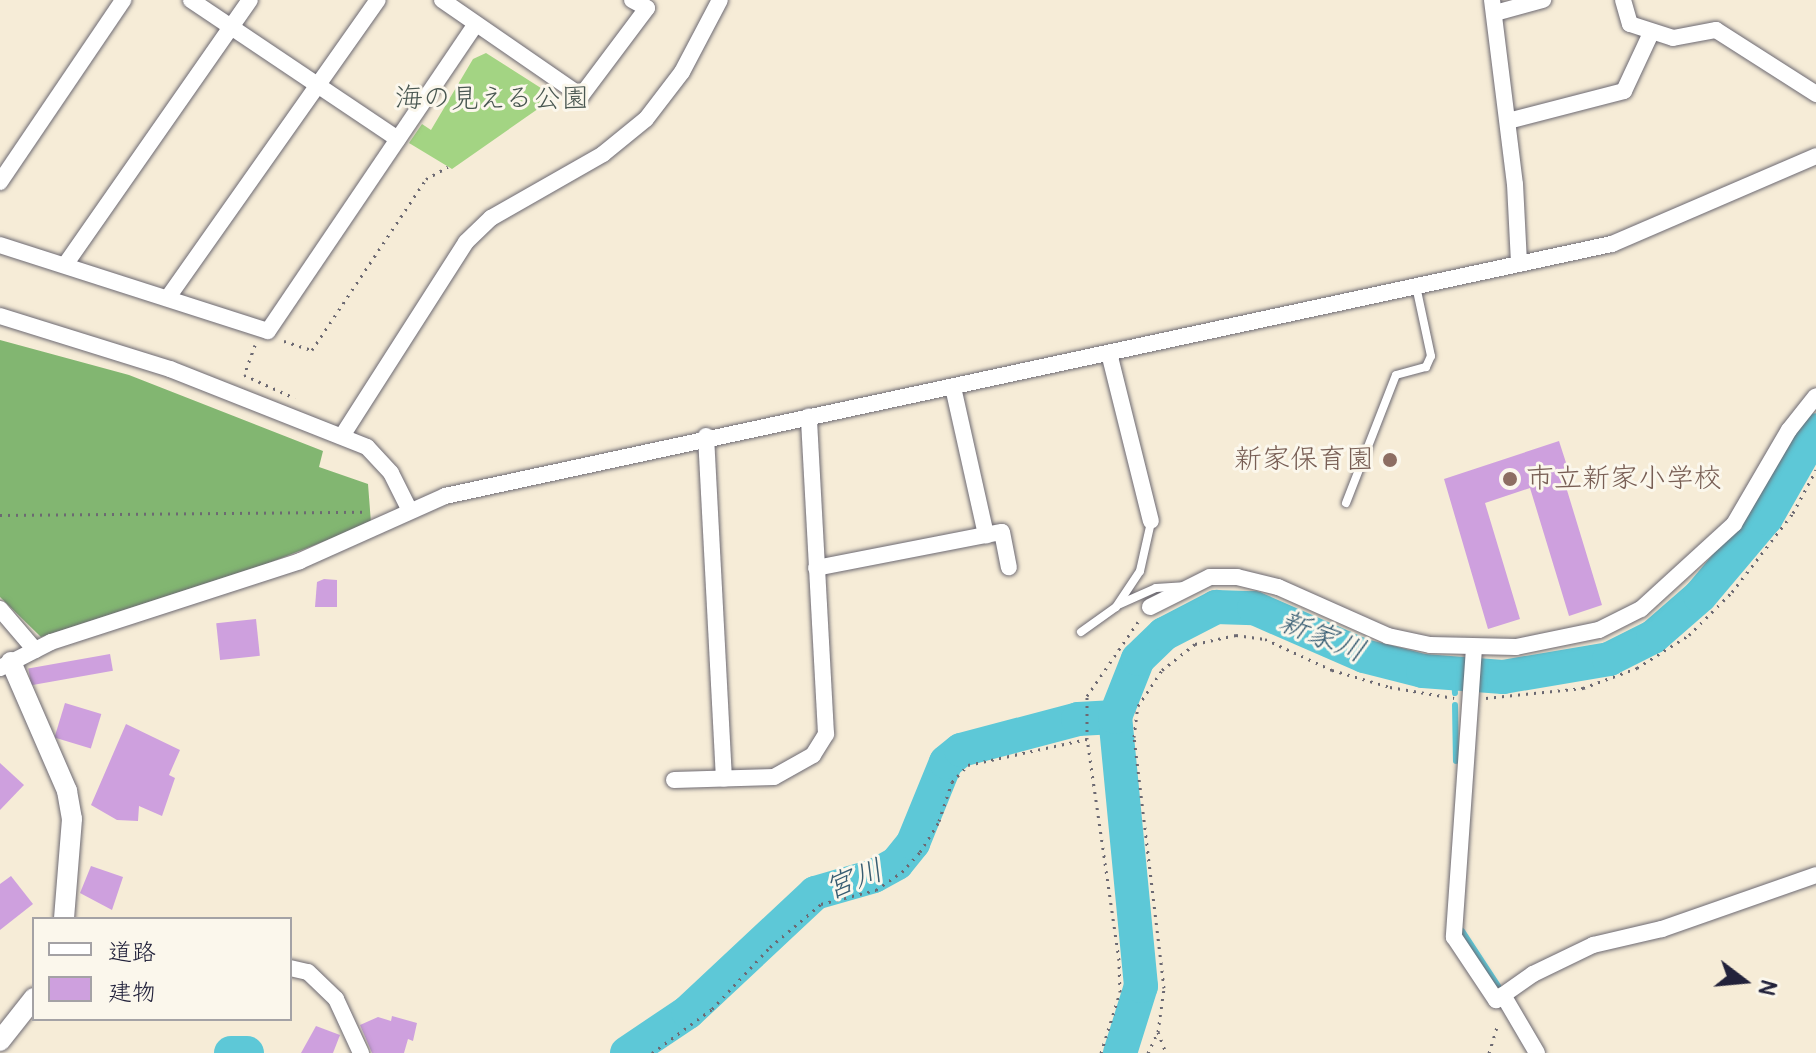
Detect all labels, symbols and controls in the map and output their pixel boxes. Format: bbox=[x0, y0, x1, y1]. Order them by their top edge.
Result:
park label: 海の見える公園 bbox=[394, 82, 590, 116]
place label: 新家保育園 bbox=[1234, 443, 1374, 477]
marker: 新家保育園 bbox=[1381, 451, 1399, 469]
place label: 市立新家小学校 bbox=[1526, 462, 1722, 496]
marker: 市立新家小学校 bbox=[1501, 470, 1519, 488]
water label: 新家川 bbox=[1274, 603, 1370, 671]
water label: 宮川 bbox=[820, 852, 888, 908]
legend bbox=[32, 917, 292, 1021]
text: 道路 bbox=[108, 938, 156, 967]
north arrow bbox=[1704, 941, 1784, 1021]
text: N bbox=[1752, 977, 1783, 999]
text: 建物 bbox=[108, 978, 156, 1007]

